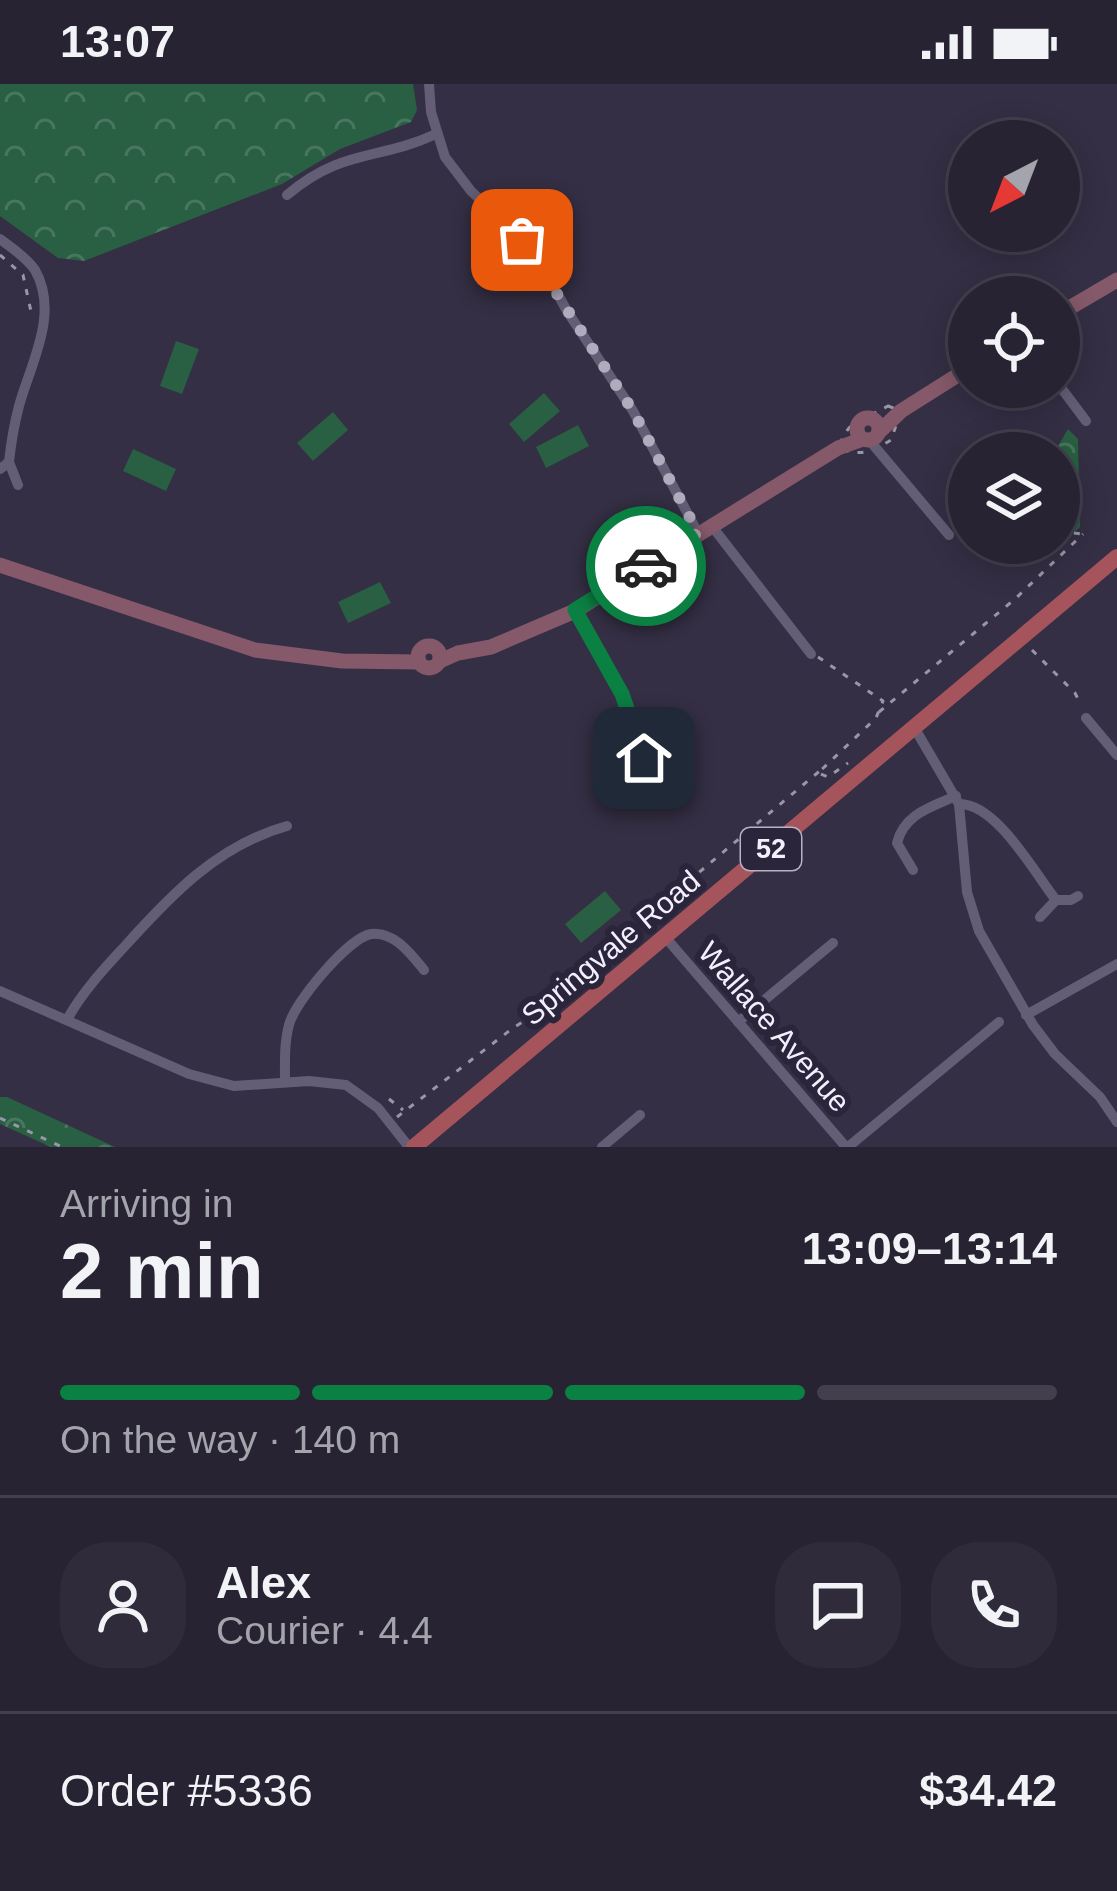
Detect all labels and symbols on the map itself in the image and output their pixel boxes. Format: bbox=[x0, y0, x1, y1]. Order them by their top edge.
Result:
north arrow bbox=[948, 120, 1080, 252]
pin bbox=[471, 189, 573, 291]
courier bbox=[586, 506, 706, 626]
pin bbox=[593, 707, 695, 809]
road number: 52 bbox=[741, 828, 801, 870]
street label: Springvale Road bbox=[515, 864, 706, 1032]
street label: Wallace Avenue bbox=[692, 935, 857, 1118]

